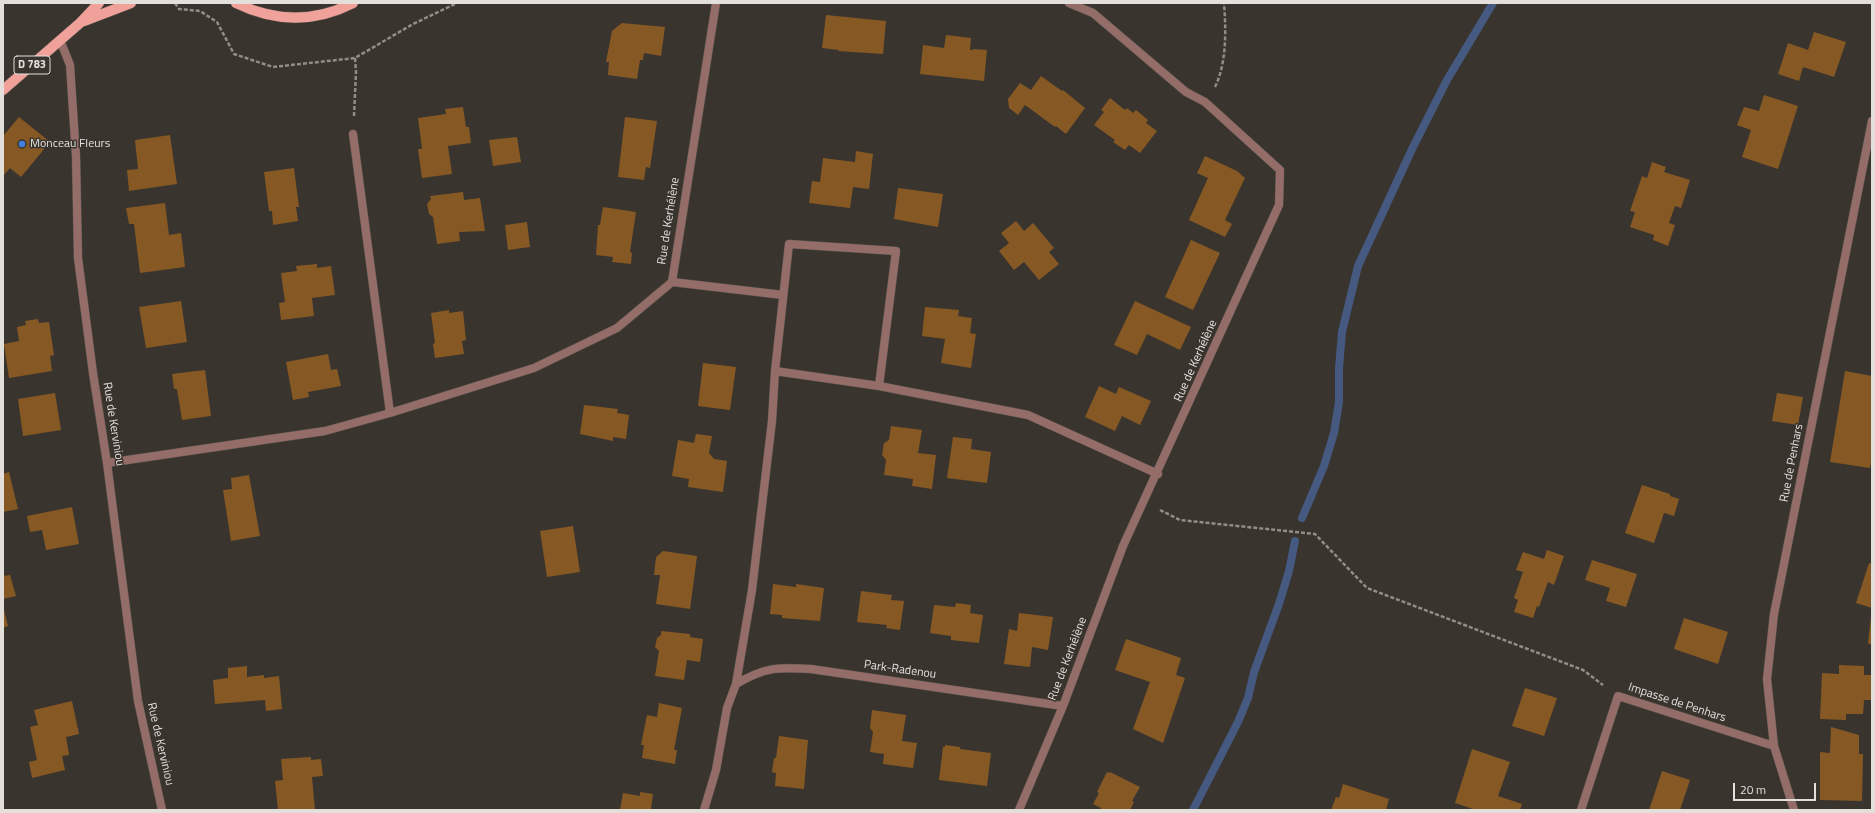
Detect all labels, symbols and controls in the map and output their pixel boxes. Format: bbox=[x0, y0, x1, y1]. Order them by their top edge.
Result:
road number: D 783 bbox=[14, 56, 50, 74]
place label: Monceau Fleurs bbox=[30, 137, 110, 151]
marker: Monceau Fleurs bbox=[17, 139, 27, 149]
street label: Rue de Kerhélène bbox=[655, 176, 683, 266]
street label: Rue de Kerhélène bbox=[1171, 318, 1221, 404]
street label: Rue de Kerviniou bbox=[99, 381, 127, 467]
street label: Rue de Penhars bbox=[1777, 423, 1807, 503]
street label: Rue de Kerhélène bbox=[1045, 615, 1091, 703]
street label: Park-Radenou bbox=[863, 658, 937, 682]
street label: Impasse de Penhars bbox=[1626, 680, 1728, 726]
street label: Rue de Kerviniou bbox=[143, 701, 177, 787]
scale bar bbox=[1735, 775, 1818, 801]
text: 20 m bbox=[1740, 780, 1766, 799]

